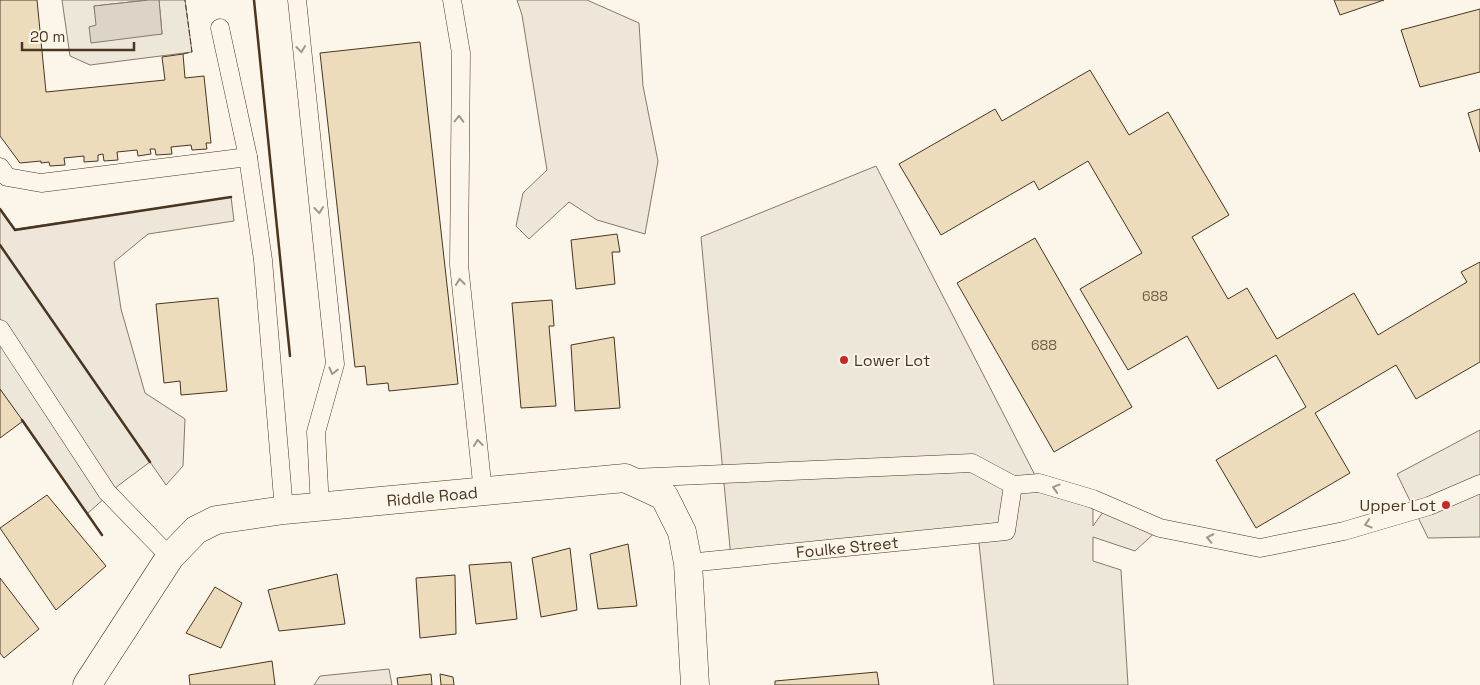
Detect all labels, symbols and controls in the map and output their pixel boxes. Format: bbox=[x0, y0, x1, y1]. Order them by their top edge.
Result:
scale bar bbox=[22, 20, 135, 52]
text: 20 m bbox=[30, 27, 65, 46]
one-way arrow bbox=[296, 45, 307, 53]
one-way arrow bbox=[454, 115, 464, 123]
one-way arrow bbox=[313, 206, 324, 214]
one-way arrow bbox=[455, 278, 466, 286]
house number: 688 bbox=[1142, 287, 1168, 305]
house number: 688 bbox=[1031, 336, 1057, 354]
place label: Lower Lot bbox=[854, 350, 930, 371]
marker: Lower Lot bbox=[838, 354, 850, 366]
one-way arrow bbox=[328, 367, 339, 376]
one-way arrow bbox=[473, 439, 484, 447]
street label: Riddle Road bbox=[386, 481, 479, 511]
one-way arrow bbox=[1052, 483, 1061, 493]
place label: Upper Lot bbox=[1360, 495, 1436, 516]
marker: Upper Lot bbox=[1440, 499, 1452, 511]
one-way arrow bbox=[1365, 519, 1373, 529]
street label: Foulke Street bbox=[795, 531, 899, 563]
one-way arrow bbox=[1205, 533, 1214, 544]

